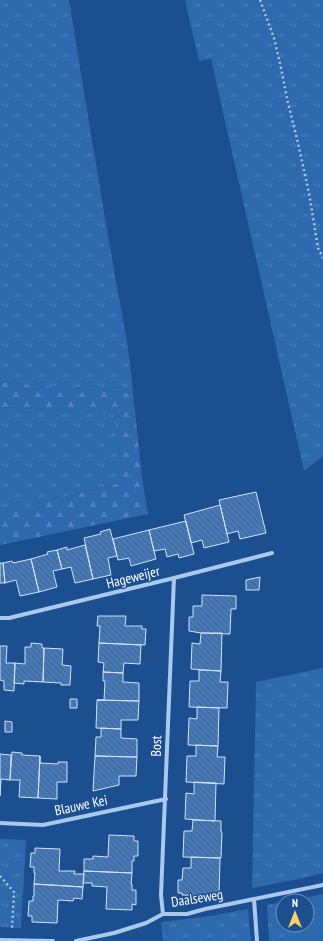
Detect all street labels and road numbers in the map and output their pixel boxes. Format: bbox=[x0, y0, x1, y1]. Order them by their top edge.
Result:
street label: Hageweijer bbox=[104, 562, 162, 592]
street label: Bost bbox=[147, 735, 165, 757]
street label: Blauwe Kei bbox=[53, 791, 109, 819]
street label: Daalseweg bbox=[170, 885, 224, 911]

